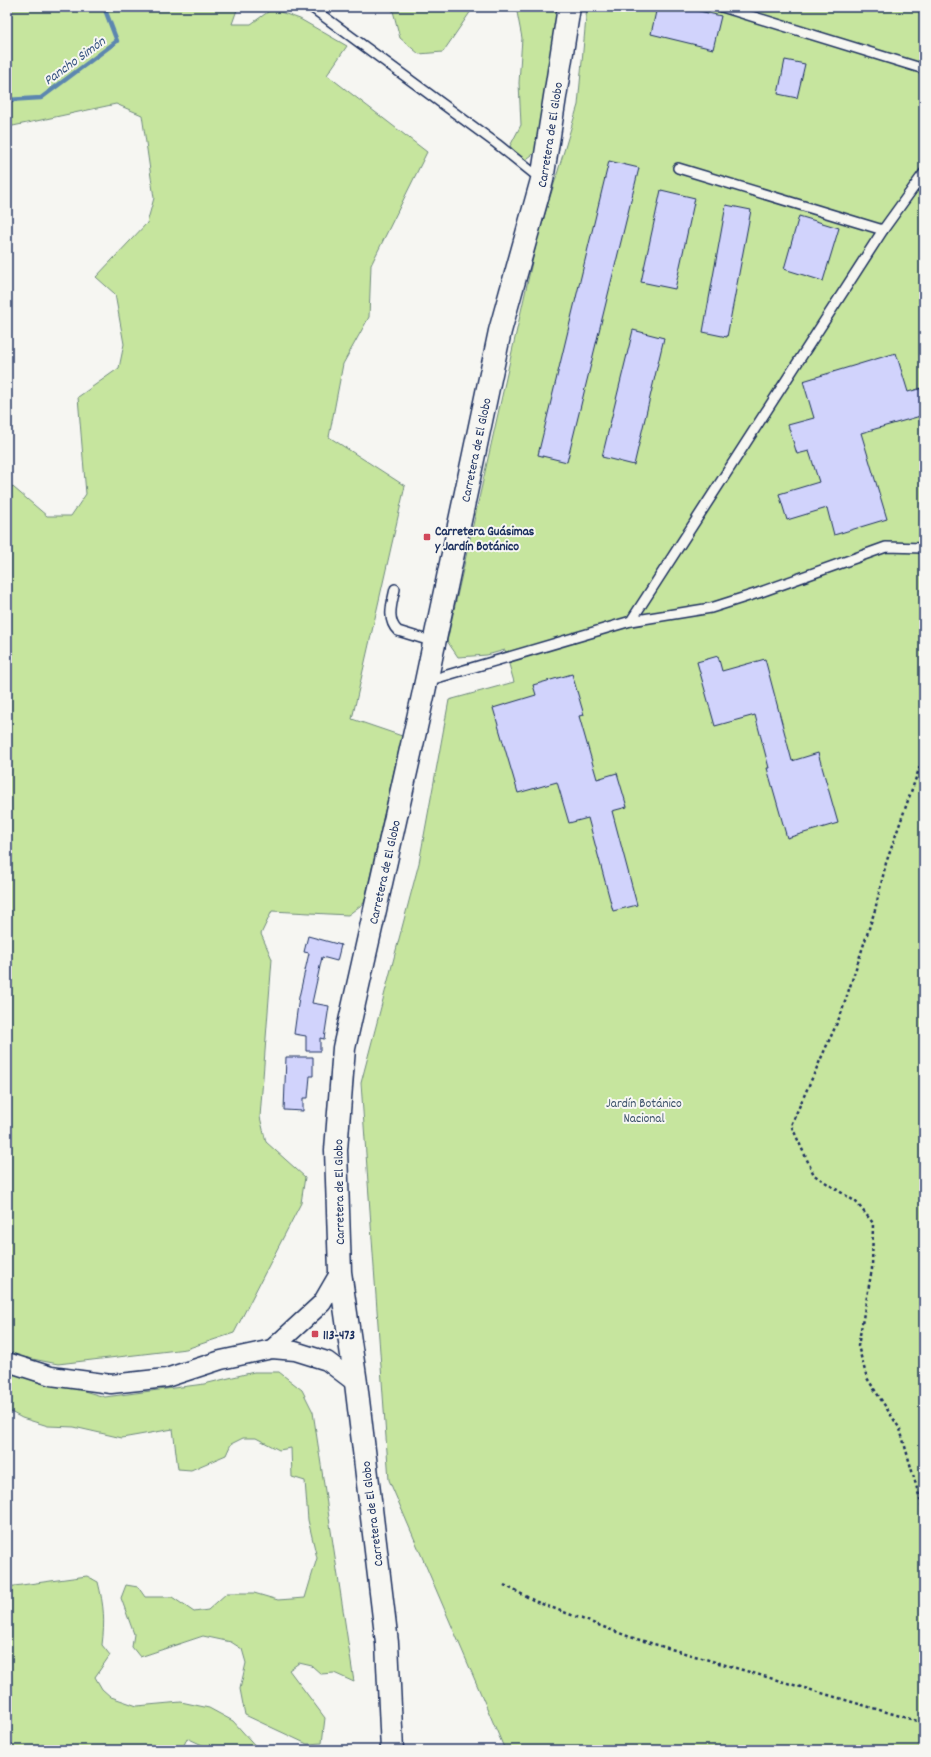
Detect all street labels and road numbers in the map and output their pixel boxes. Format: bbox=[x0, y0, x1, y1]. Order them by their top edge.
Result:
street label: Carretera de El Globo bbox=[533, 81, 569, 190]
street label: Carretera de El Globo bbox=[457, 396, 498, 504]
street label: Carretera de El Globo bbox=[365, 818, 407, 926]
street label: Carretera de El Globo bbox=[330, 1139, 351, 1245]
street label: Carretera de El Globo bbox=[358, 1460, 389, 1567]

